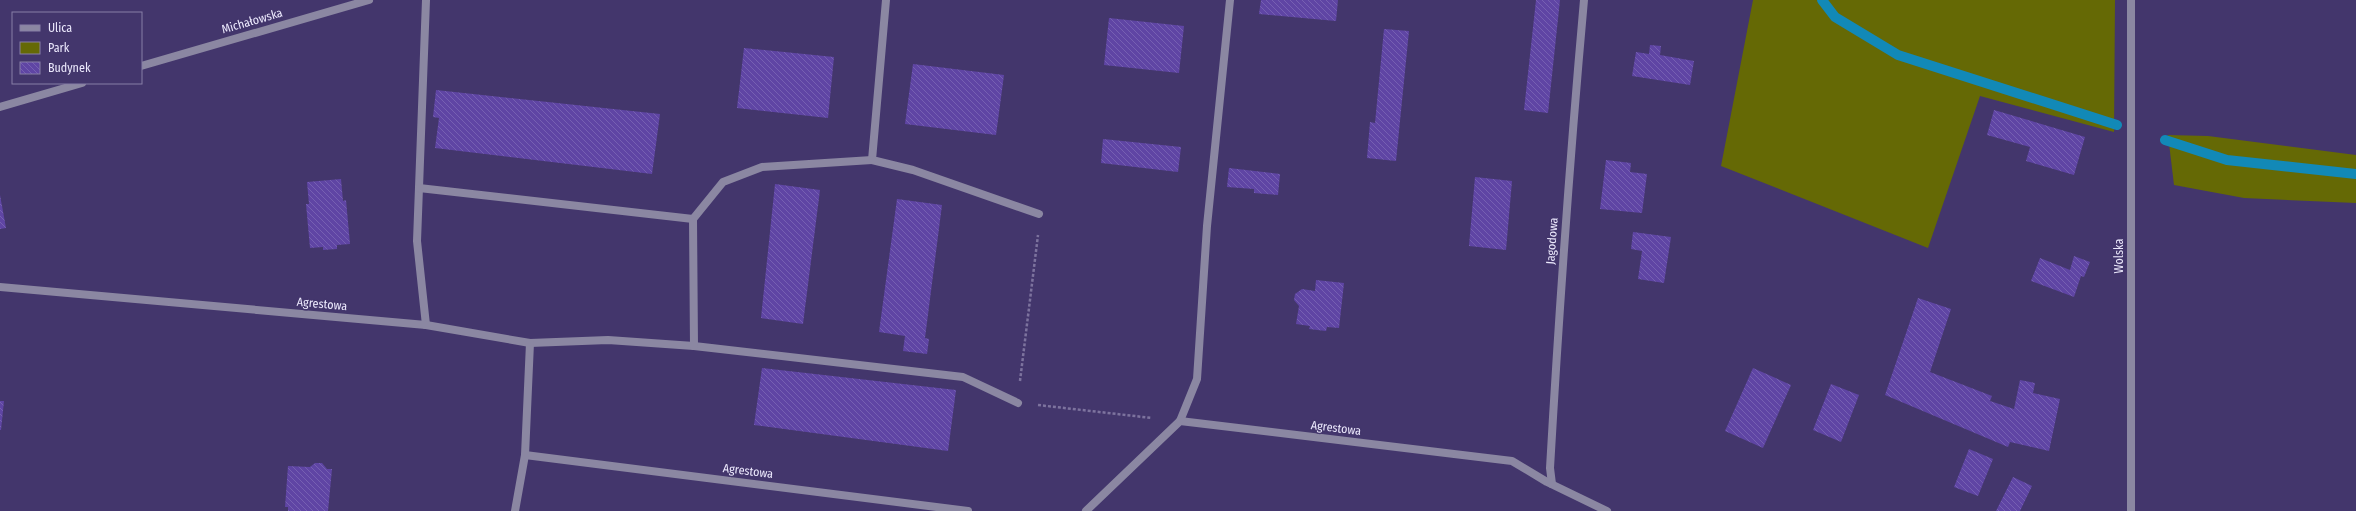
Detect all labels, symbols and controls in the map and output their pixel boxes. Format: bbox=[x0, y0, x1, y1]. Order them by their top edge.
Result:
street label: Michałowska bbox=[220, 6, 284, 36]
legend bbox=[12, 12, 142, 84]
text: Ulica bbox=[48, 21, 72, 35]
text: Park bbox=[48, 41, 70, 55]
text: Budynek bbox=[48, 61, 91, 75]
street label: Jagodowa bbox=[1543, 217, 1561, 265]
street label: Wolska bbox=[2112, 238, 2126, 273]
street label: Agrestowa bbox=[296, 295, 348, 313]
street label: Agrestowa bbox=[1310, 418, 1362, 438]
street label: Agrestowa bbox=[722, 461, 774, 481]

